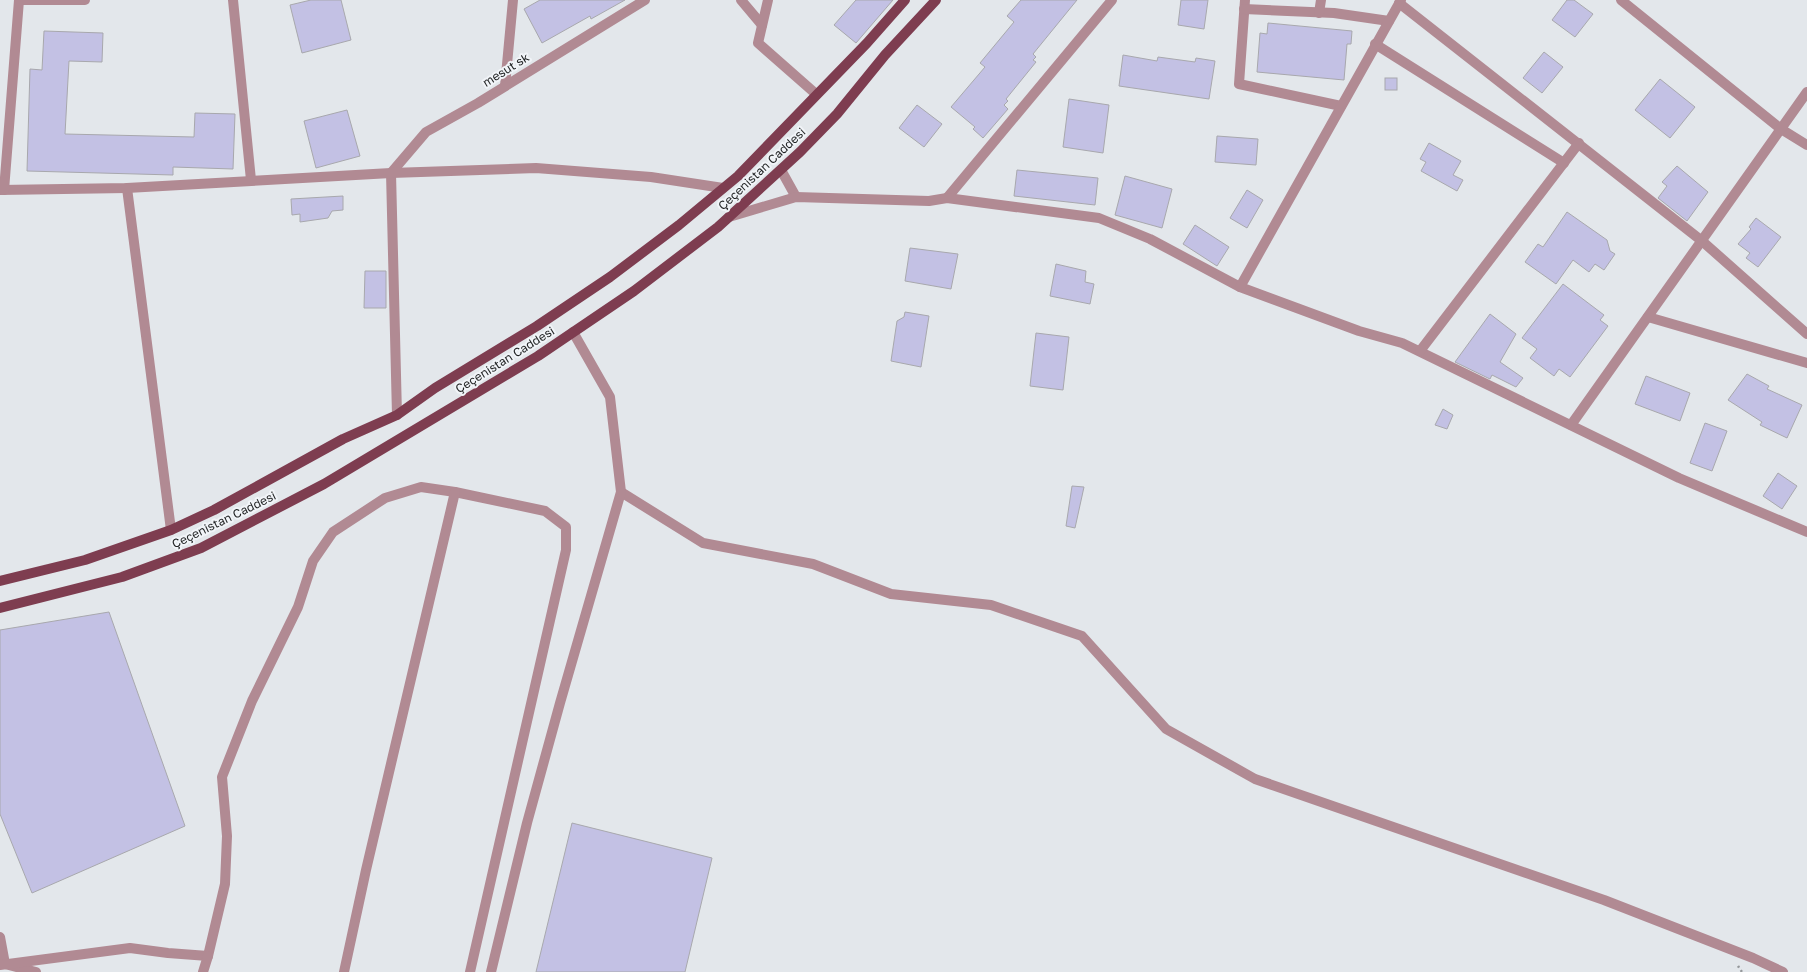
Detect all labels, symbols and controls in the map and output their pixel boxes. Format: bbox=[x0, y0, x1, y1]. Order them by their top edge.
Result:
street label: mesut sk bbox=[480, 49, 532, 90]
street label: Çeçenistan Caddesi bbox=[715, 124, 808, 213]
street label: Çeçenistan Caddesi bbox=[453, 323, 557, 396]
street label: Çeçenistan Caddesi bbox=[169, 488, 278, 551]

